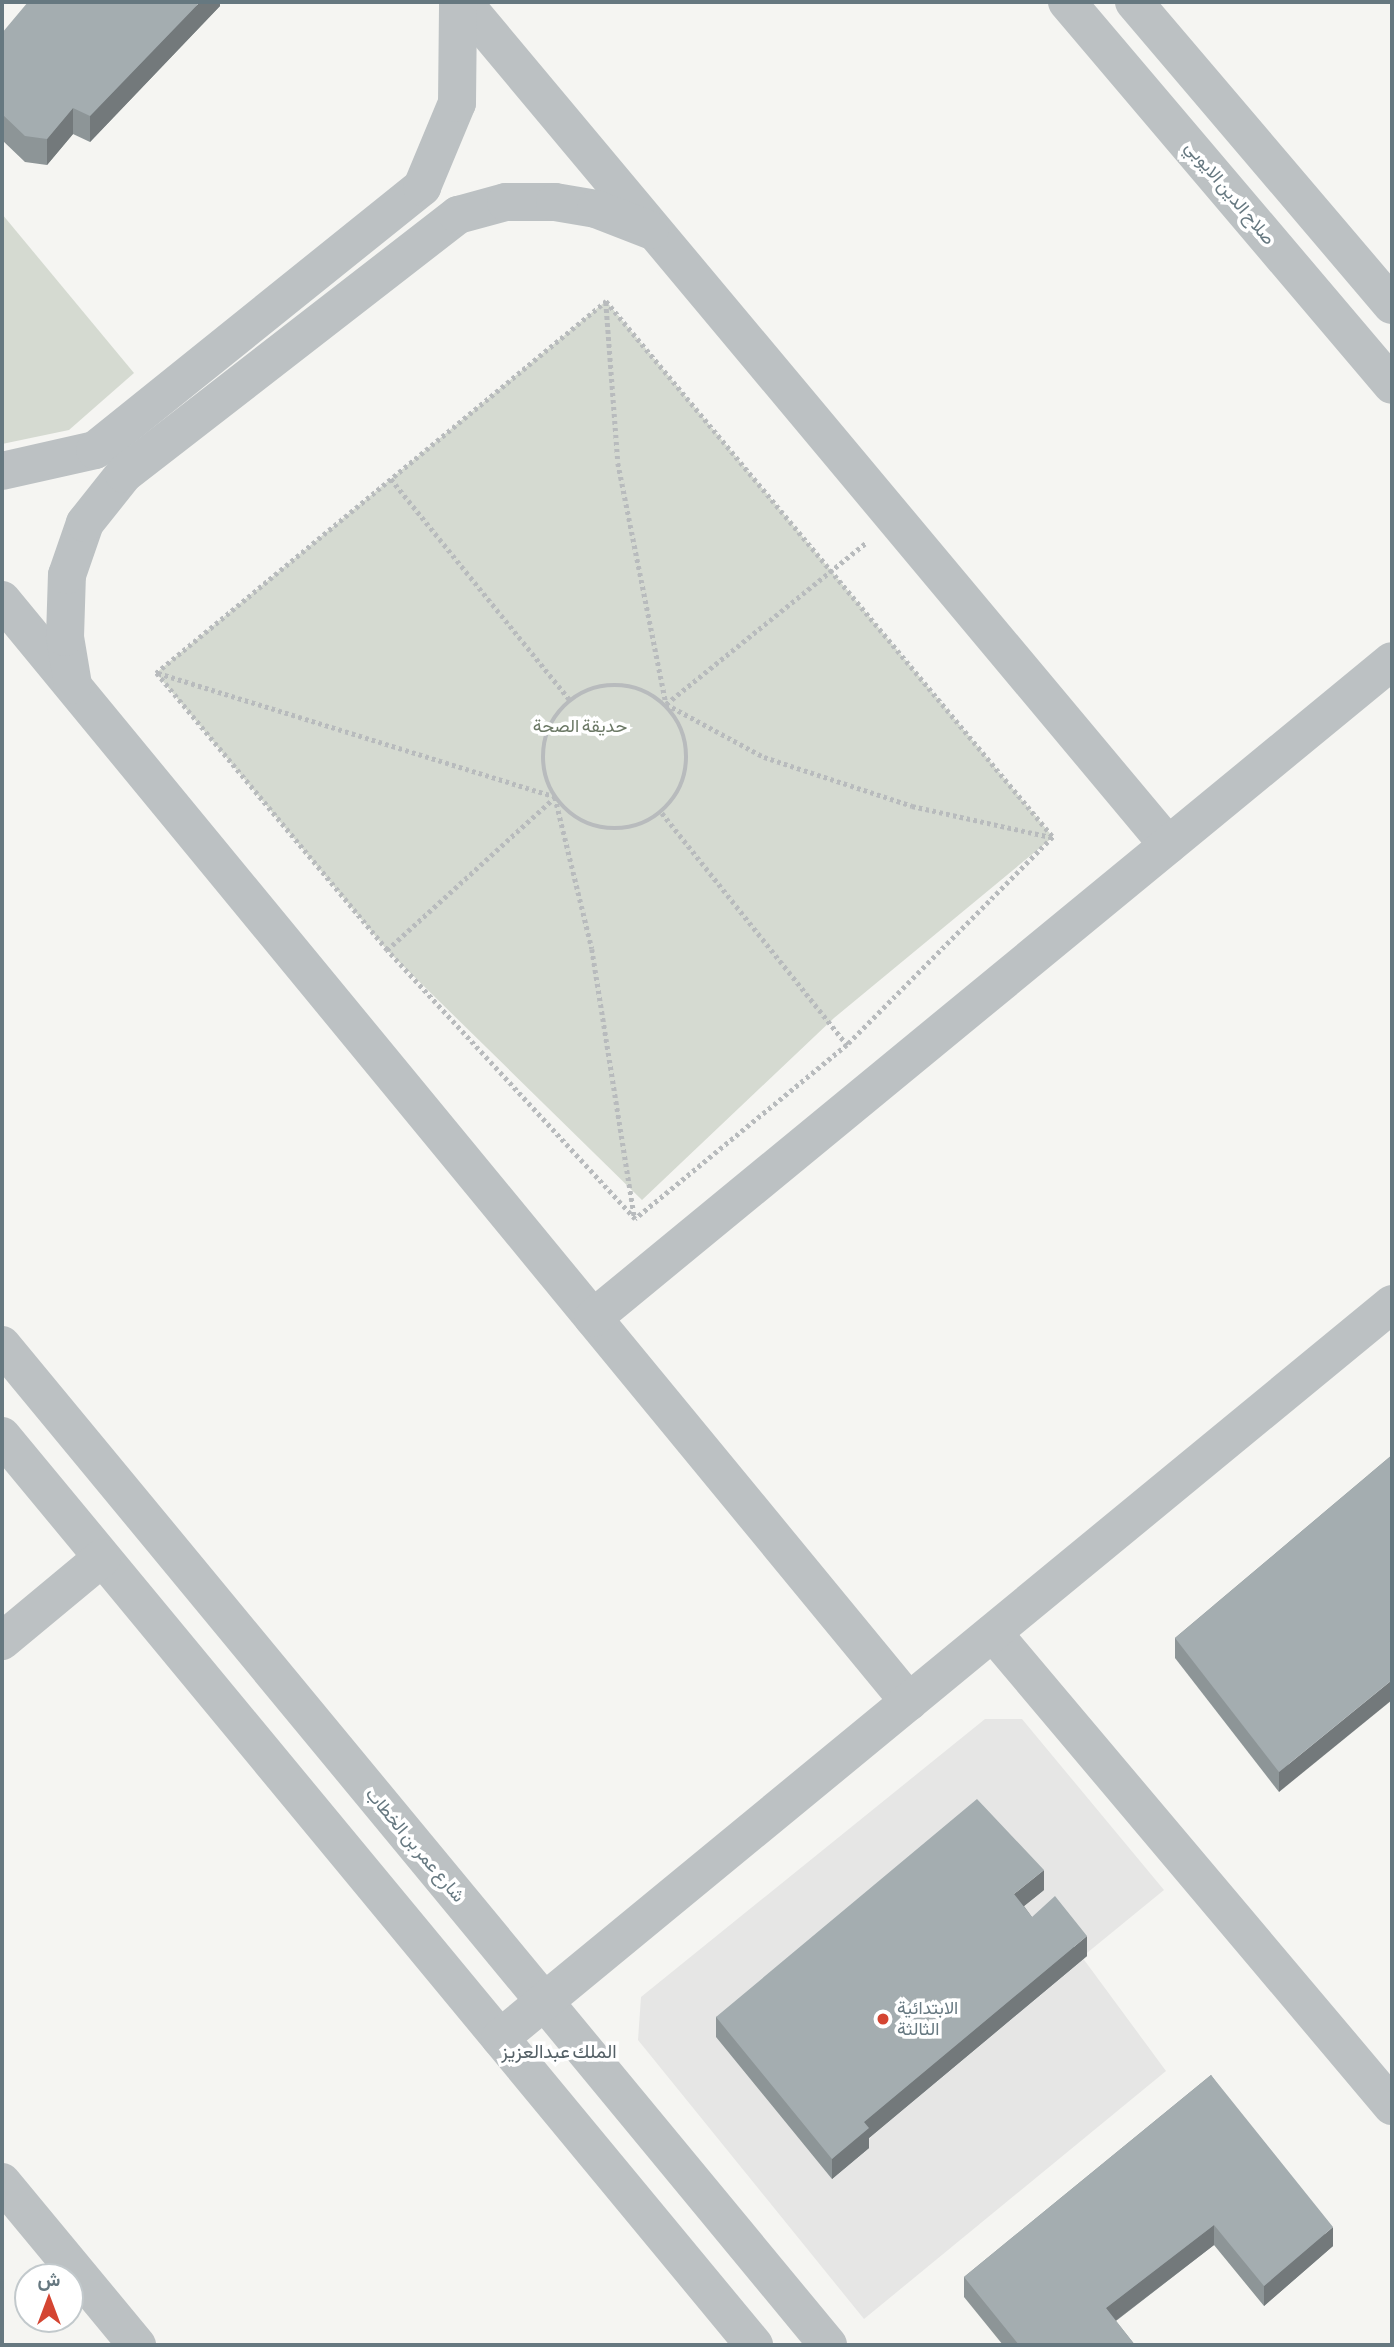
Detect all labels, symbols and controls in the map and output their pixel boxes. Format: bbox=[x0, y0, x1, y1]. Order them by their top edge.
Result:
street label: صلاح الدين الايوبي bbox=[1180, 137, 1280, 249]
park label: حديقة الصحة bbox=[533, 715, 627, 737]
street label: شارع عمر بن الخطاب bbox=[361, 1783, 469, 1907]
place label: الابتدائية الثالثة bbox=[897, 1998, 958, 2040]
marker: الابتدائية الثالثة bbox=[875, 2011, 891, 2027]
district label: الملك عبدالعزيز bbox=[501, 2041, 617, 2063]
north arrow bbox=[14, 2263, 84, 2333]
text: ش bbox=[38, 2268, 60, 2290]

